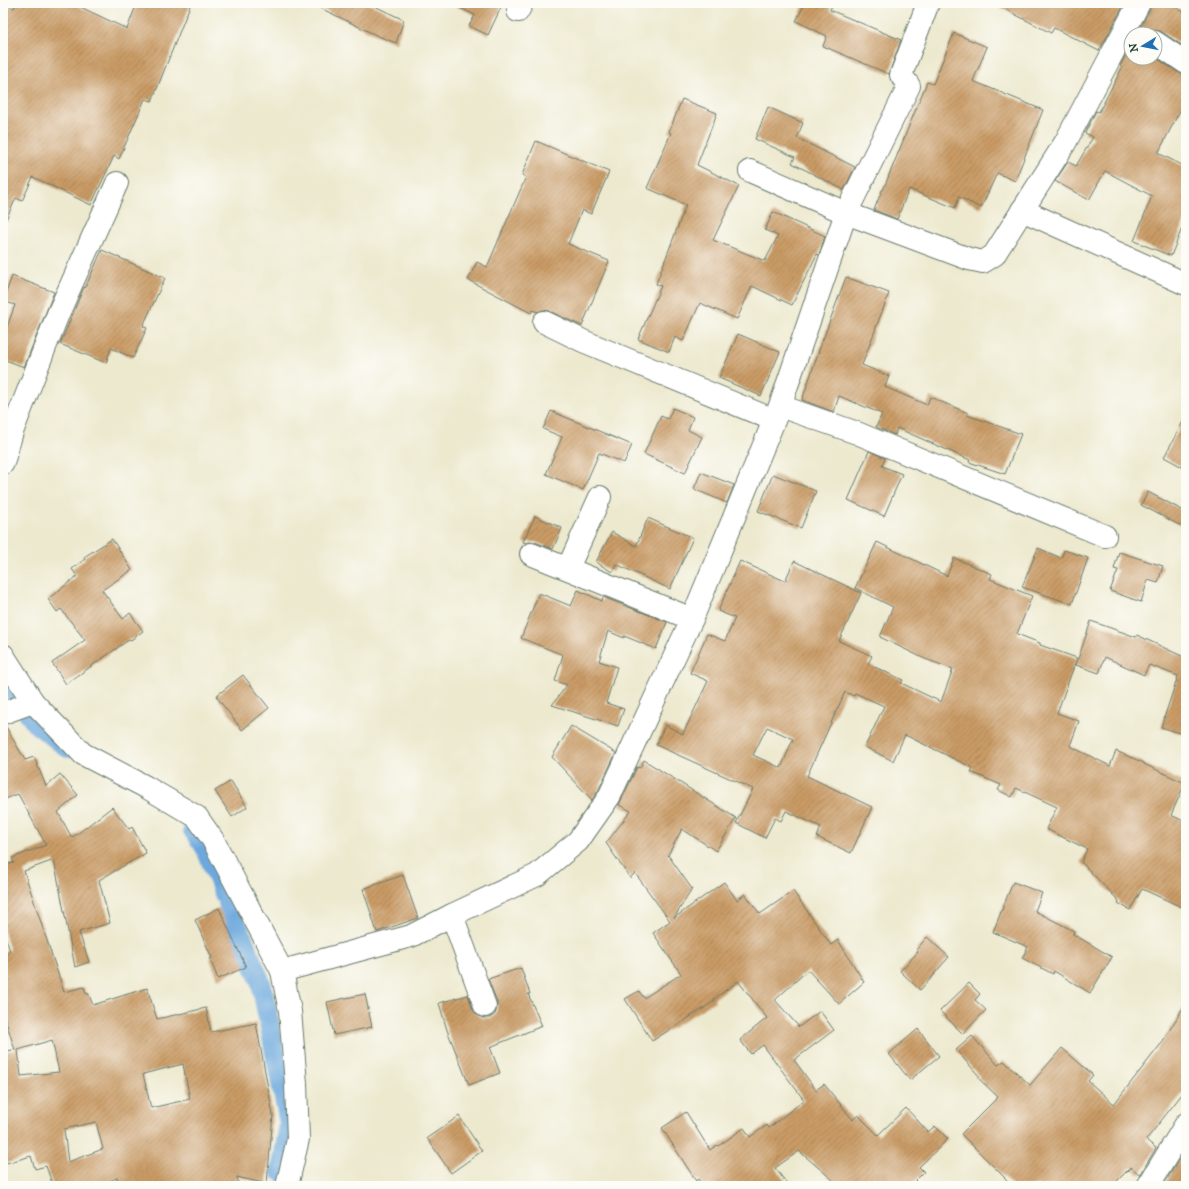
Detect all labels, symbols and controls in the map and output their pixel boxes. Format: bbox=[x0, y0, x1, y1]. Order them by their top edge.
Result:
north arrow bbox=[1123, 26, 1163, 66]
text: N bbox=[1126, 42, 1142, 53]

